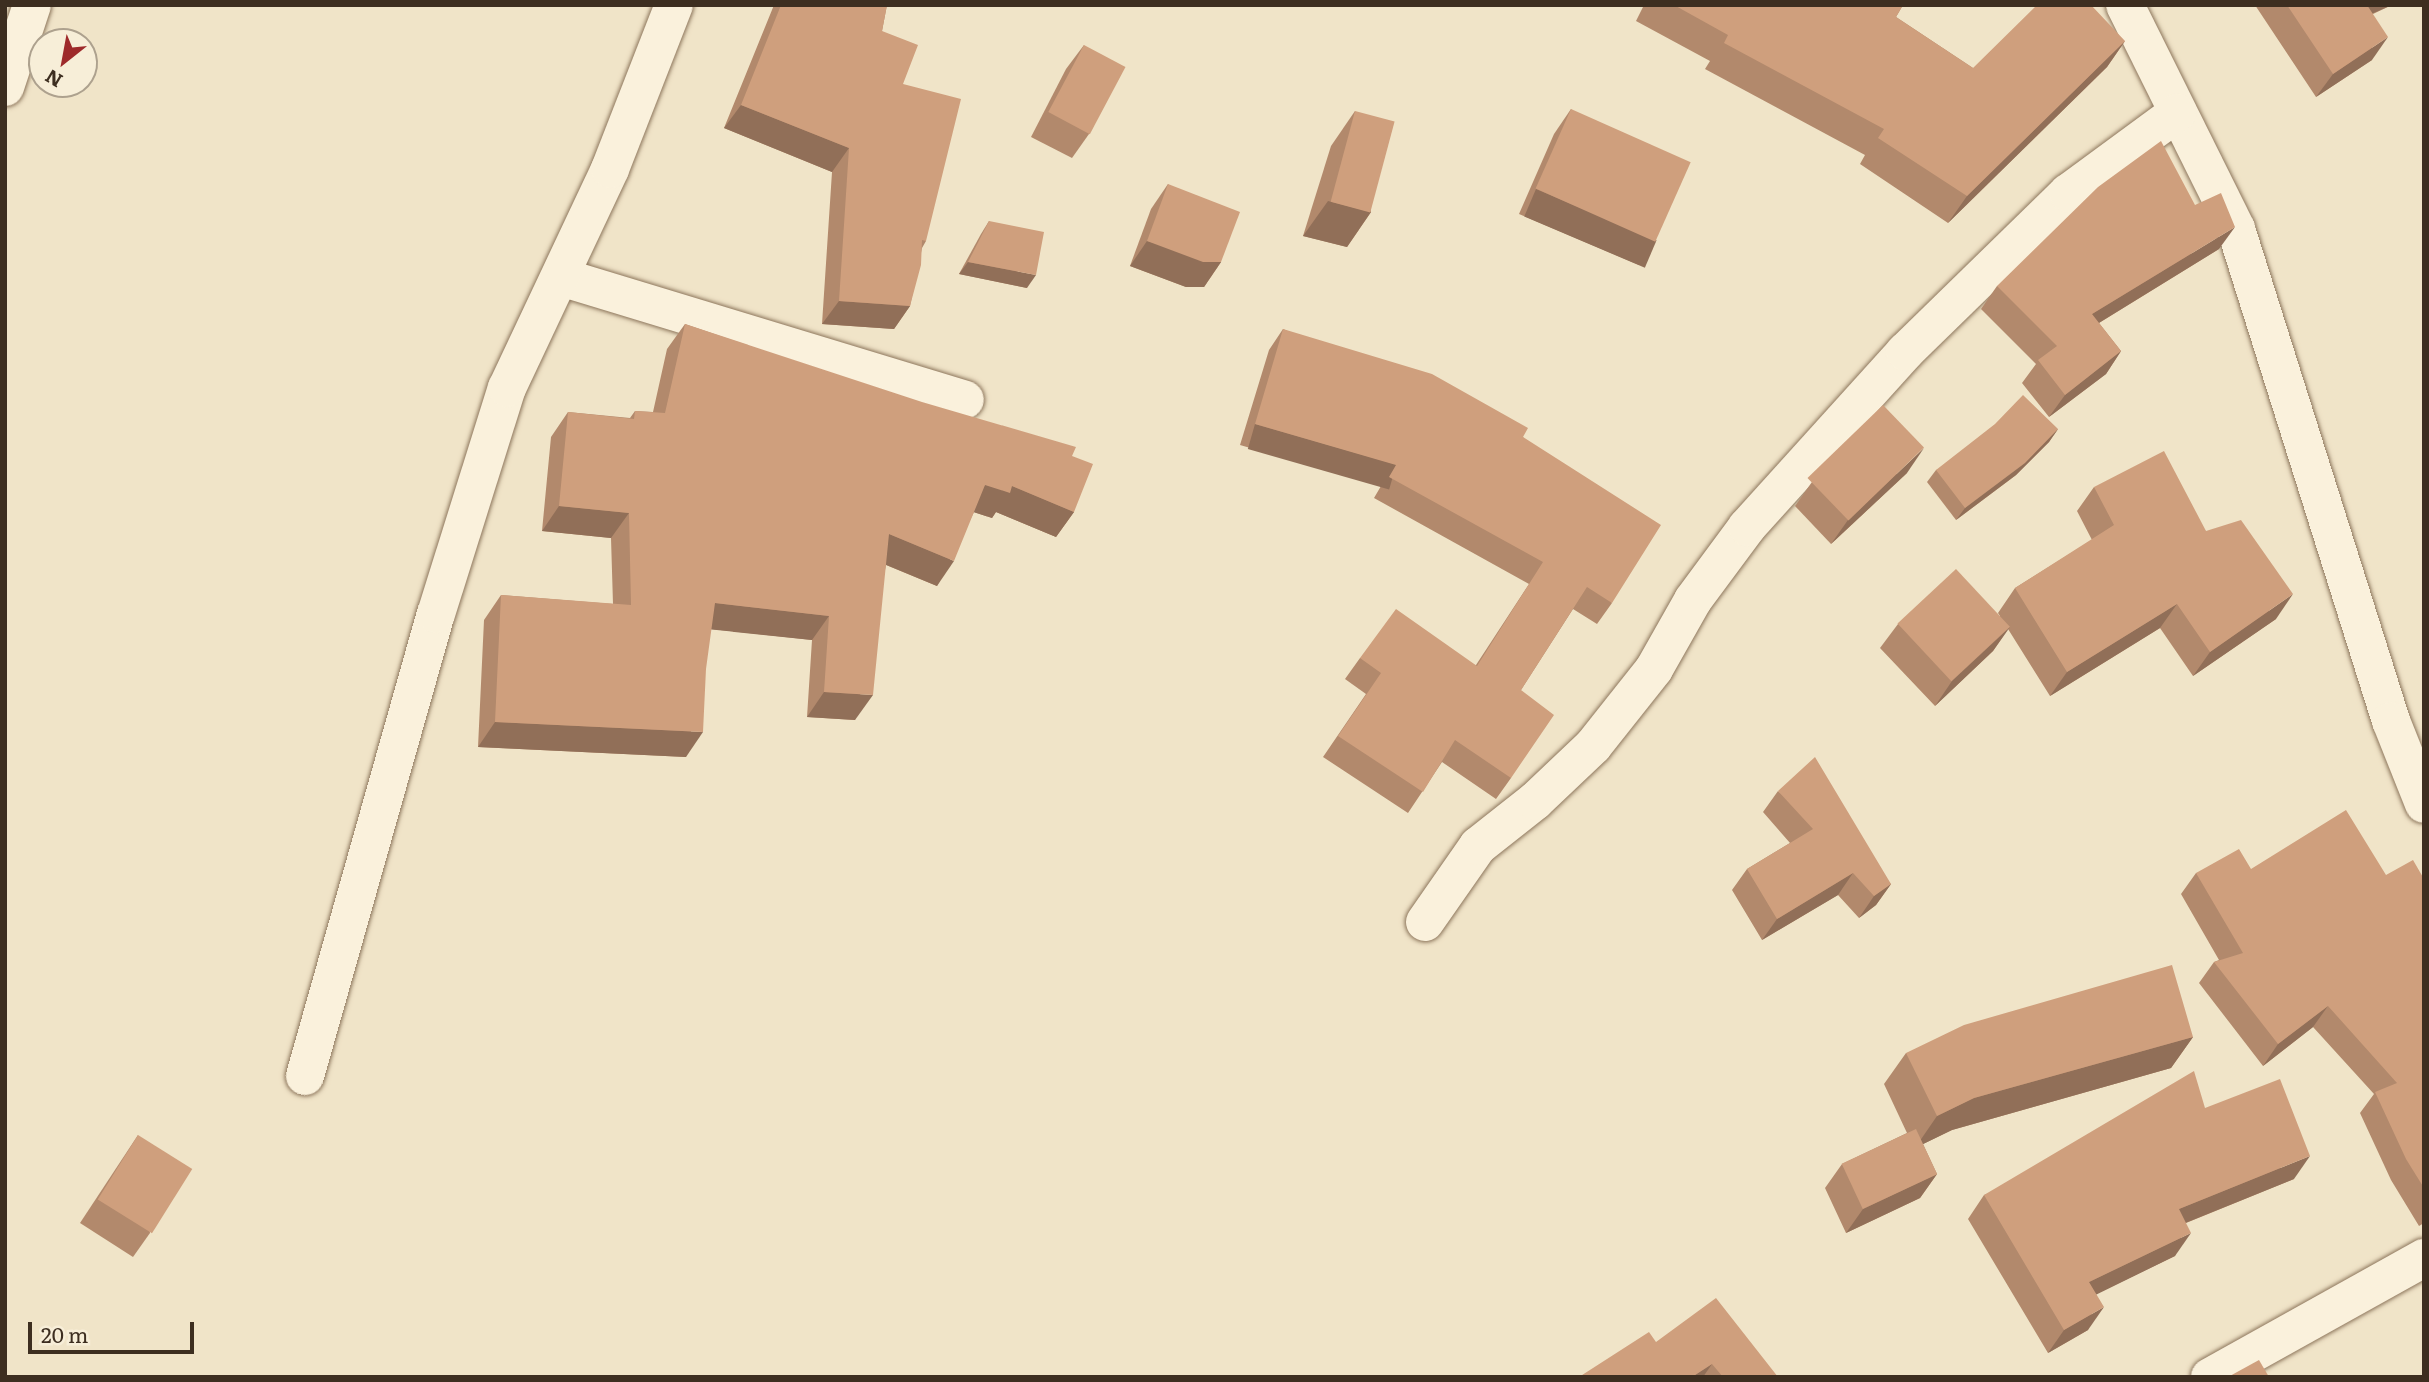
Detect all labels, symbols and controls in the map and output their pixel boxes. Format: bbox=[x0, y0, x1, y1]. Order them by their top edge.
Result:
north arrow bbox=[28, 28, 98, 98]
text: N bbox=[39, 63, 67, 95]
scale bar bbox=[32, 1308, 198, 1352]
text: 20 m bbox=[41, 1318, 88, 1349]

